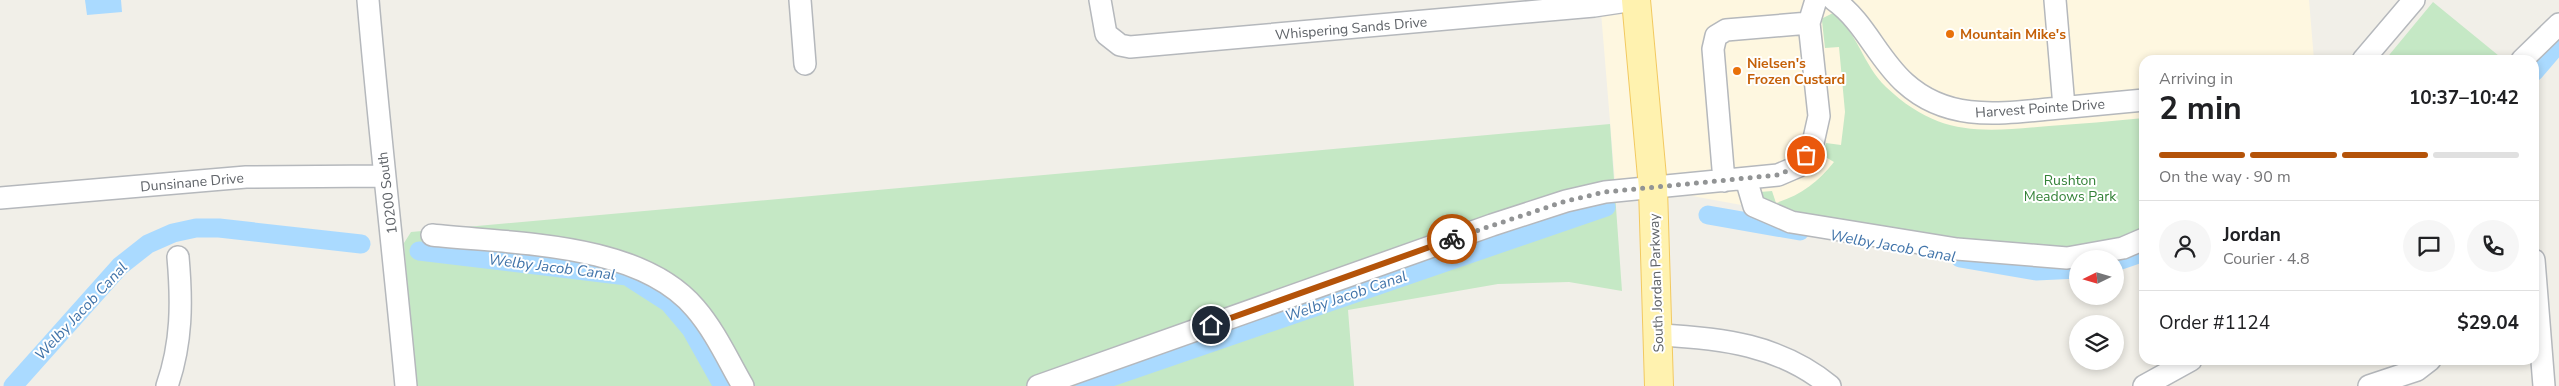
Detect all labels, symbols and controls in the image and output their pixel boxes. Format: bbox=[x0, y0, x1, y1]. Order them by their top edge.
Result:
street label: Whispering Sands Drive bbox=[1274, 12, 1428, 45]
place label: Mountain Mike's bbox=[1960, 25, 2066, 44]
marker: Mountain Mike's bbox=[1944, 28, 1956, 40]
place label: Nielsen's Frozen Custard bbox=[1747, 54, 1845, 89]
marker: Nielsen's Frozen Custard bbox=[1731, 65, 1743, 77]
text: Arriving in bbox=[2159, 68, 2233, 90]
text: 10:37–10:42 bbox=[2409, 85, 2519, 111]
text: 2 min bbox=[2159, 87, 2242, 130]
street label: Harvest Pointe Drive bbox=[1975, 94, 2105, 123]
pin bbox=[1785, 134, 1827, 176]
icon: bag bbox=[1792, 141, 1820, 169]
street label: 10200 South bbox=[373, 151, 402, 235]
text: On the way · 90 m bbox=[2159, 166, 2291, 188]
street label: Dunsinane Drive bbox=[140, 169, 245, 196]
park label: Rushton Meadows Park bbox=[2024, 171, 2117, 206]
street label: South Jordan Parkway bbox=[1645, 212, 1668, 353]
courier bbox=[1427, 214, 1477, 264]
button: person bbox=[2159, 220, 2211, 272]
button: chat bbox=[2403, 220, 2455, 272]
button: phone bbox=[2467, 220, 2519, 272]
text: Jordan bbox=[2223, 222, 2281, 248]
icon: bike bbox=[1438, 225, 1466, 253]
water label: Welby Jacob Canal bbox=[1828, 225, 1958, 267]
text: Courier · 4.8 bbox=[2223, 248, 2309, 270]
water label: Welby Jacob Canal bbox=[487, 249, 617, 285]
north arrow bbox=[2069, 250, 2124, 305]
map controls bbox=[2069, 250, 2124, 370]
water label: Welby Jacob Canal bbox=[30, 258, 132, 364]
water label: Welby Jacob Canal bbox=[1282, 266, 1410, 326]
pin bbox=[1190, 304, 1232, 346]
text: Order #1124 bbox=[2159, 310, 2270, 336]
text: $29.04 bbox=[2457, 310, 2519, 336]
icon: home bbox=[1197, 311, 1225, 339]
button: layers bbox=[2069, 315, 2124, 370]

